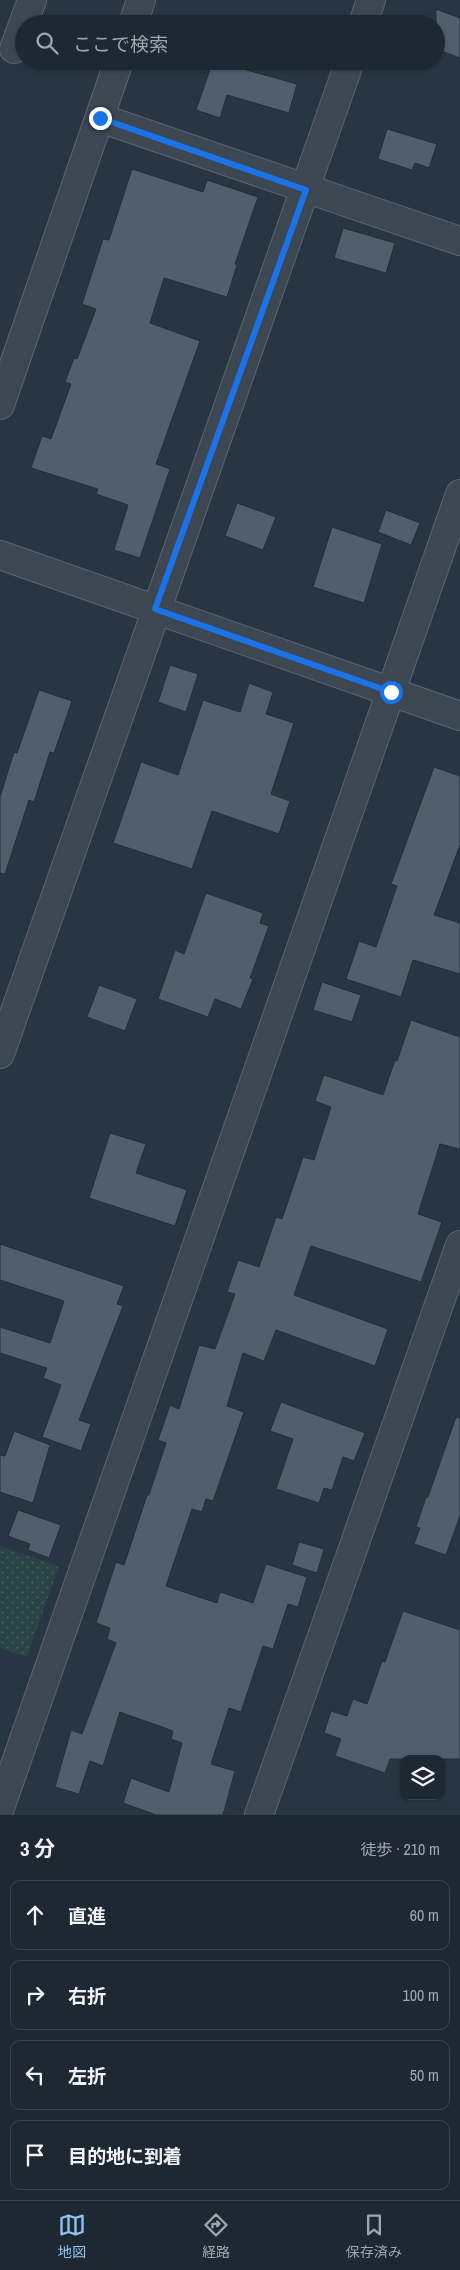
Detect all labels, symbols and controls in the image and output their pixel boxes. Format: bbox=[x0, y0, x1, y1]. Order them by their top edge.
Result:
search box bbox=[15, 15, 445, 70]
icon: search bbox=[33, 29, 61, 57]
text: ここで検索 bbox=[73, 31, 168, 57]
route end bbox=[89, 107, 112, 130]
route start bbox=[380, 681, 403, 704]
map controls bbox=[400, 1755, 445, 1800]
button: layers bbox=[400, 1755, 445, 1800]
text: 3 分 bbox=[20, 1834, 55, 1863]
text: 徒歩 · 210 m bbox=[361, 1838, 440, 1860]
icon: ahead bbox=[21, 1901, 49, 1929]
text: 直進 bbox=[68, 1903, 106, 1929]
text: 60 m bbox=[410, 1904, 439, 1926]
icon: right bbox=[21, 1981, 49, 2009]
text: 右折 bbox=[68, 1983, 106, 2009]
text: 100 m bbox=[403, 1984, 439, 2006]
icon: left bbox=[21, 2061, 49, 2089]
text: 左折 bbox=[68, 2063, 106, 2089]
text: 50 m bbox=[410, 2064, 439, 2086]
icon: arrive bbox=[21, 2141, 49, 2169]
text: 目的地に到着 bbox=[68, 2143, 182, 2169]
tab: 地図 bbox=[58, 2211, 86, 2261]
tab: 経路 bbox=[202, 2211, 230, 2261]
tab: 保存済み bbox=[346, 2211, 402, 2261]

